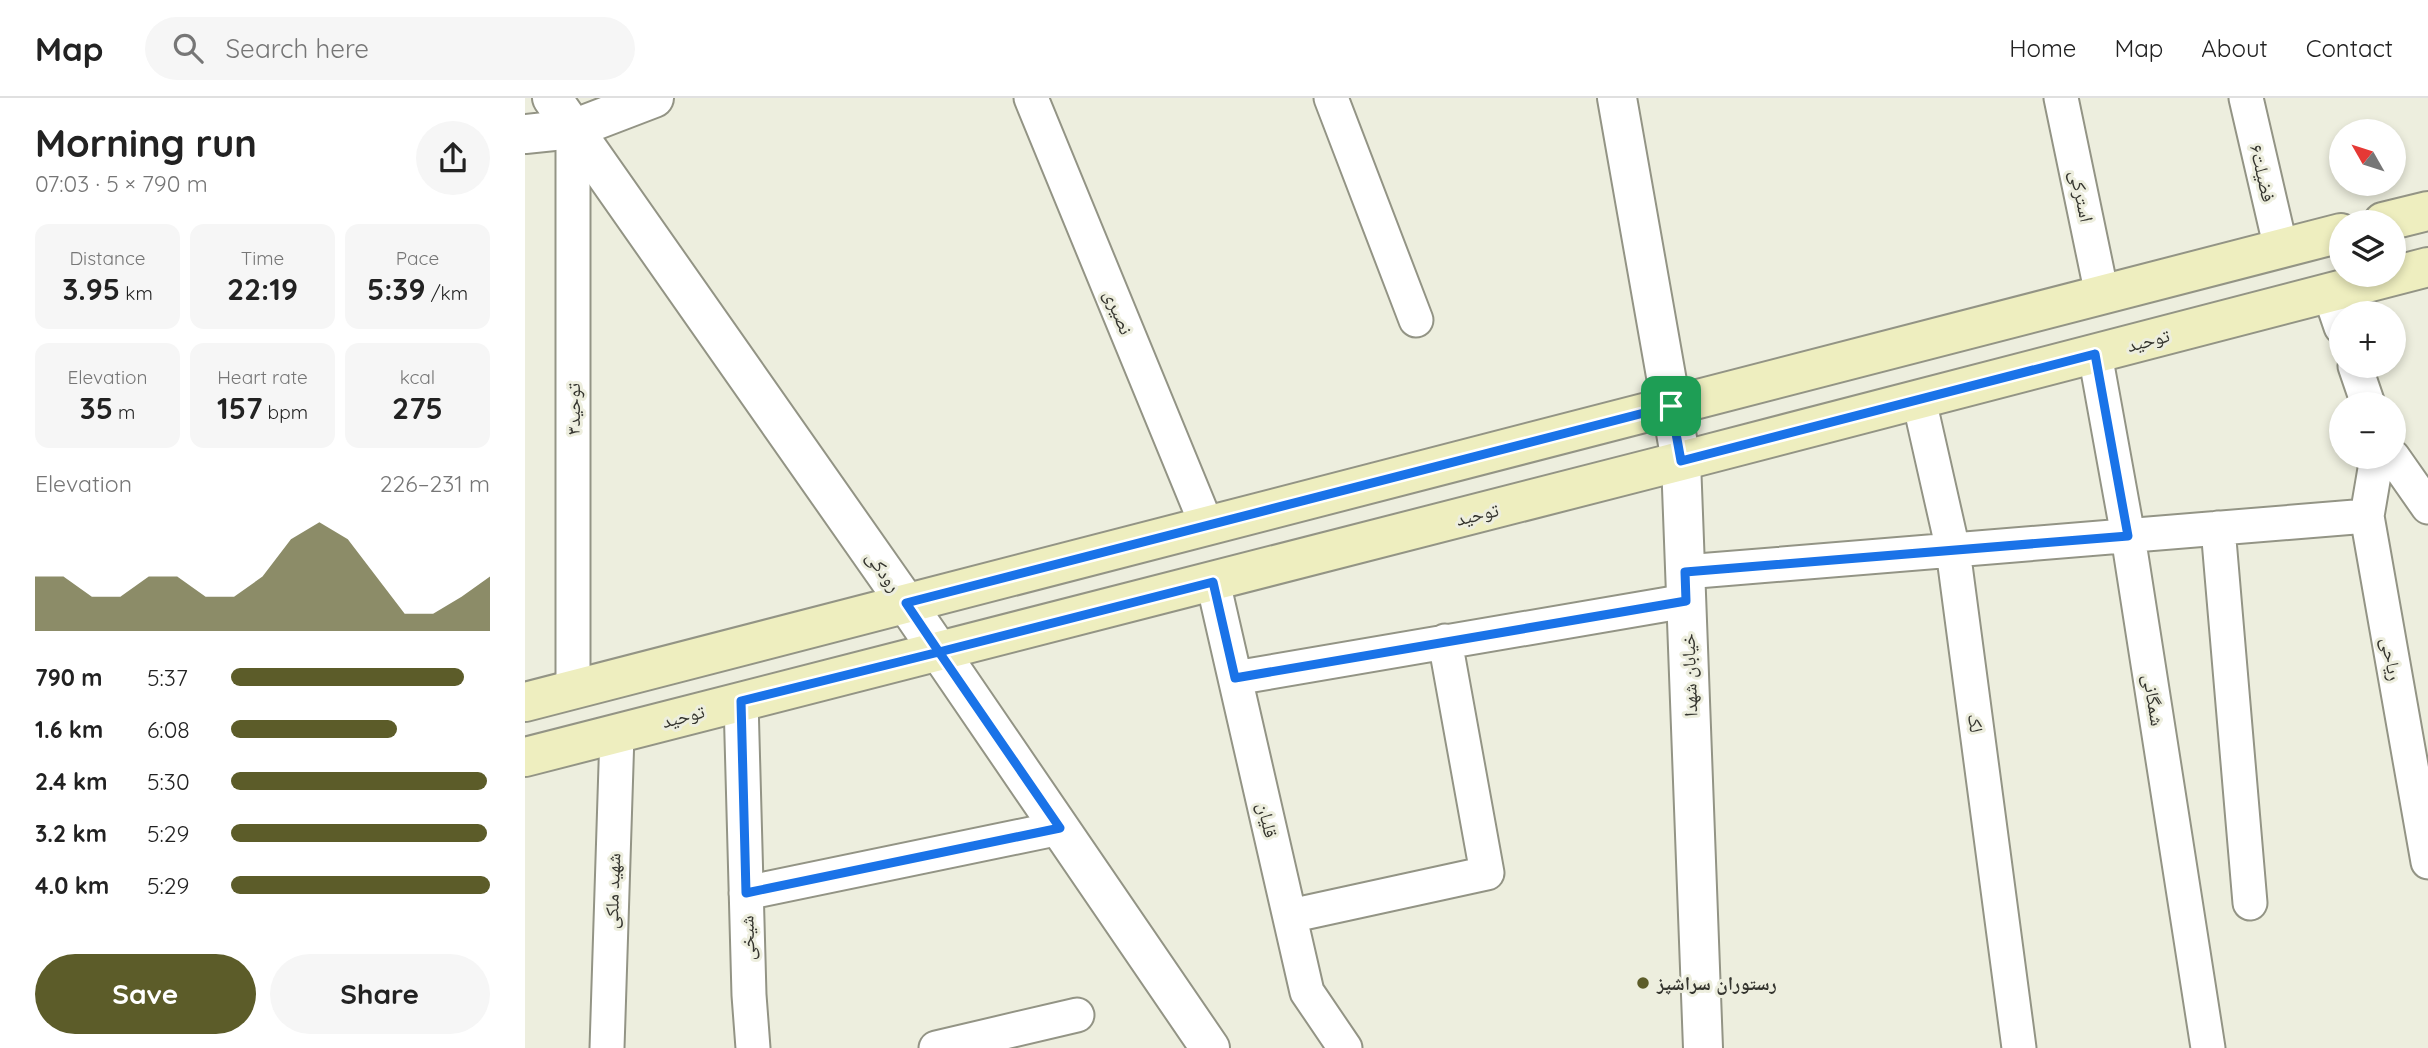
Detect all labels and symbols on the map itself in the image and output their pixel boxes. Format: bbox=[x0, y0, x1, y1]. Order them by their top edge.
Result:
north arrow bbox=[2329, 119, 2406, 196]
street label: فضیلت۶ bbox=[2245, 142, 2281, 204]
street label: استرکی bbox=[2065, 168, 2099, 224]
street label: نصیری bbox=[1099, 286, 1139, 338]
street label: توحید bbox=[2124, 323, 2172, 357]
pin bbox=[1641, 376, 1701, 436]
street label: توحید۳ bbox=[561, 383, 585, 435]
street label: توحید bbox=[1453, 497, 1501, 531]
street label: رودکی bbox=[861, 546, 907, 596]
street label: خیابان شهدا bbox=[1676, 633, 1702, 717]
street label: ریاحی bbox=[2376, 635, 2408, 683]
street label: شمگانی bbox=[2138, 672, 2170, 728]
street label: توحید bbox=[659, 699, 707, 733]
street label: لک bbox=[1963, 712, 1989, 734]
street label: قلیان bbox=[1252, 800, 1284, 840]
street label: شهید ملکی bbox=[599, 853, 625, 929]
street label: شیخی bbox=[734, 915, 760, 961]
place label: رستوران سراشپز bbox=[1656, 971, 1777, 995]
marker: رستوران سراشپز bbox=[1635, 975, 1651, 991]

